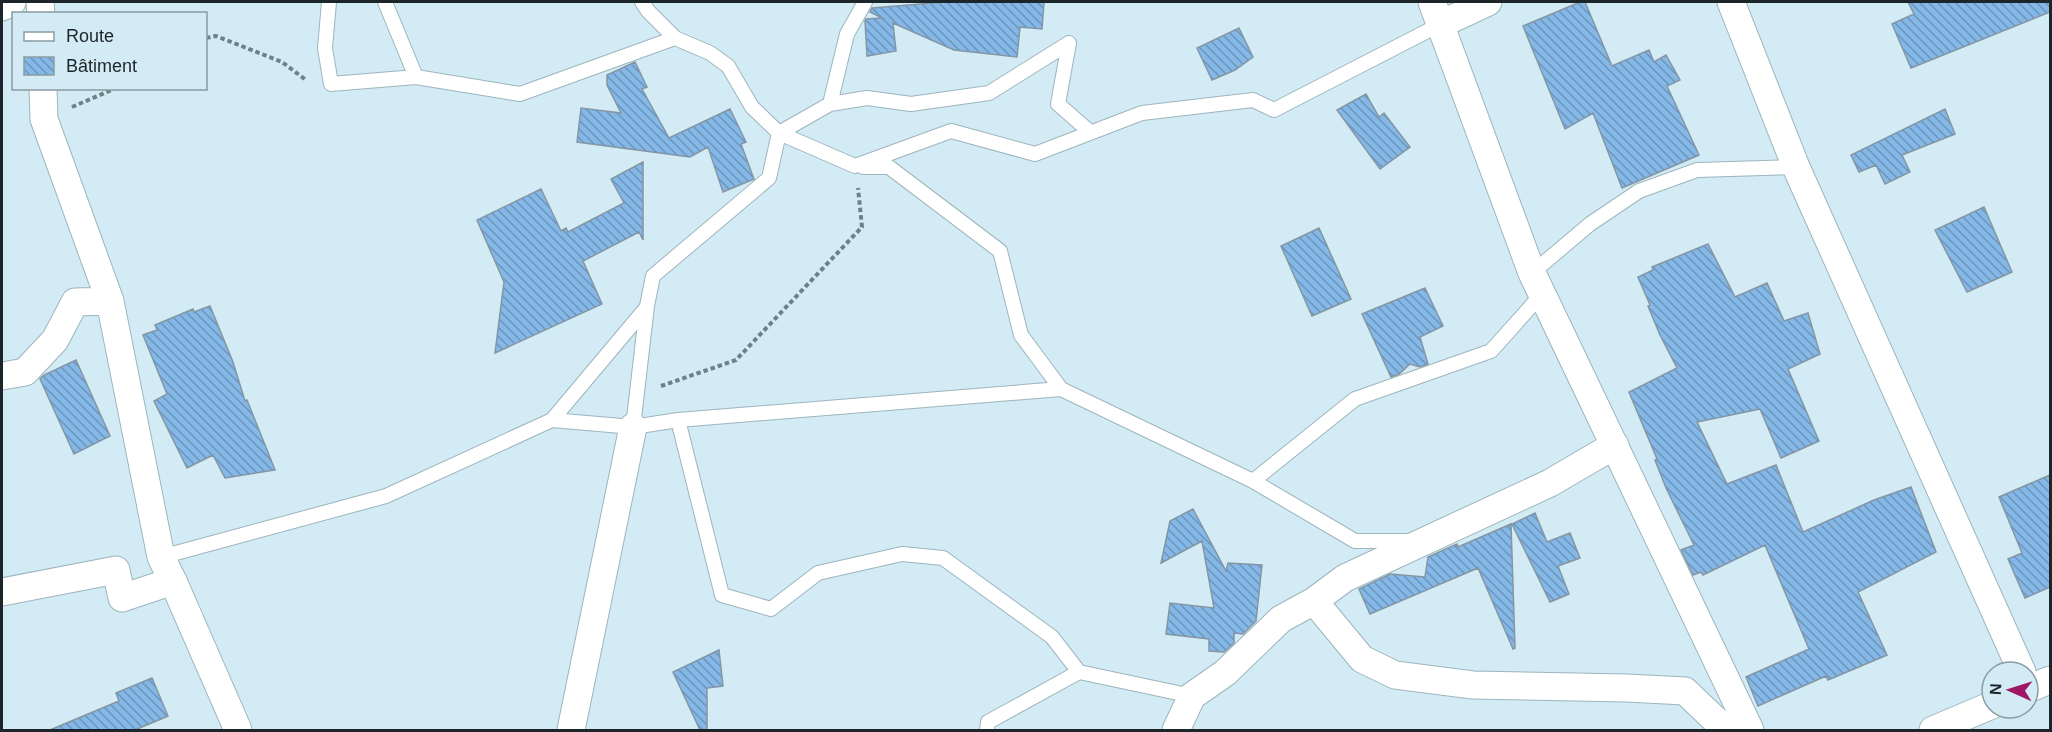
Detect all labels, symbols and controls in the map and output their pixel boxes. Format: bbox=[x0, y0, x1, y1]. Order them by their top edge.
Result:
legend bbox=[12, 12, 207, 90]
text: Route bbox=[66, 26, 114, 46]
text: Bâtiment bbox=[66, 56, 137, 76]
north arrow bbox=[1980, 660, 2040, 720]
text: N bbox=[1987, 683, 2004, 695]

